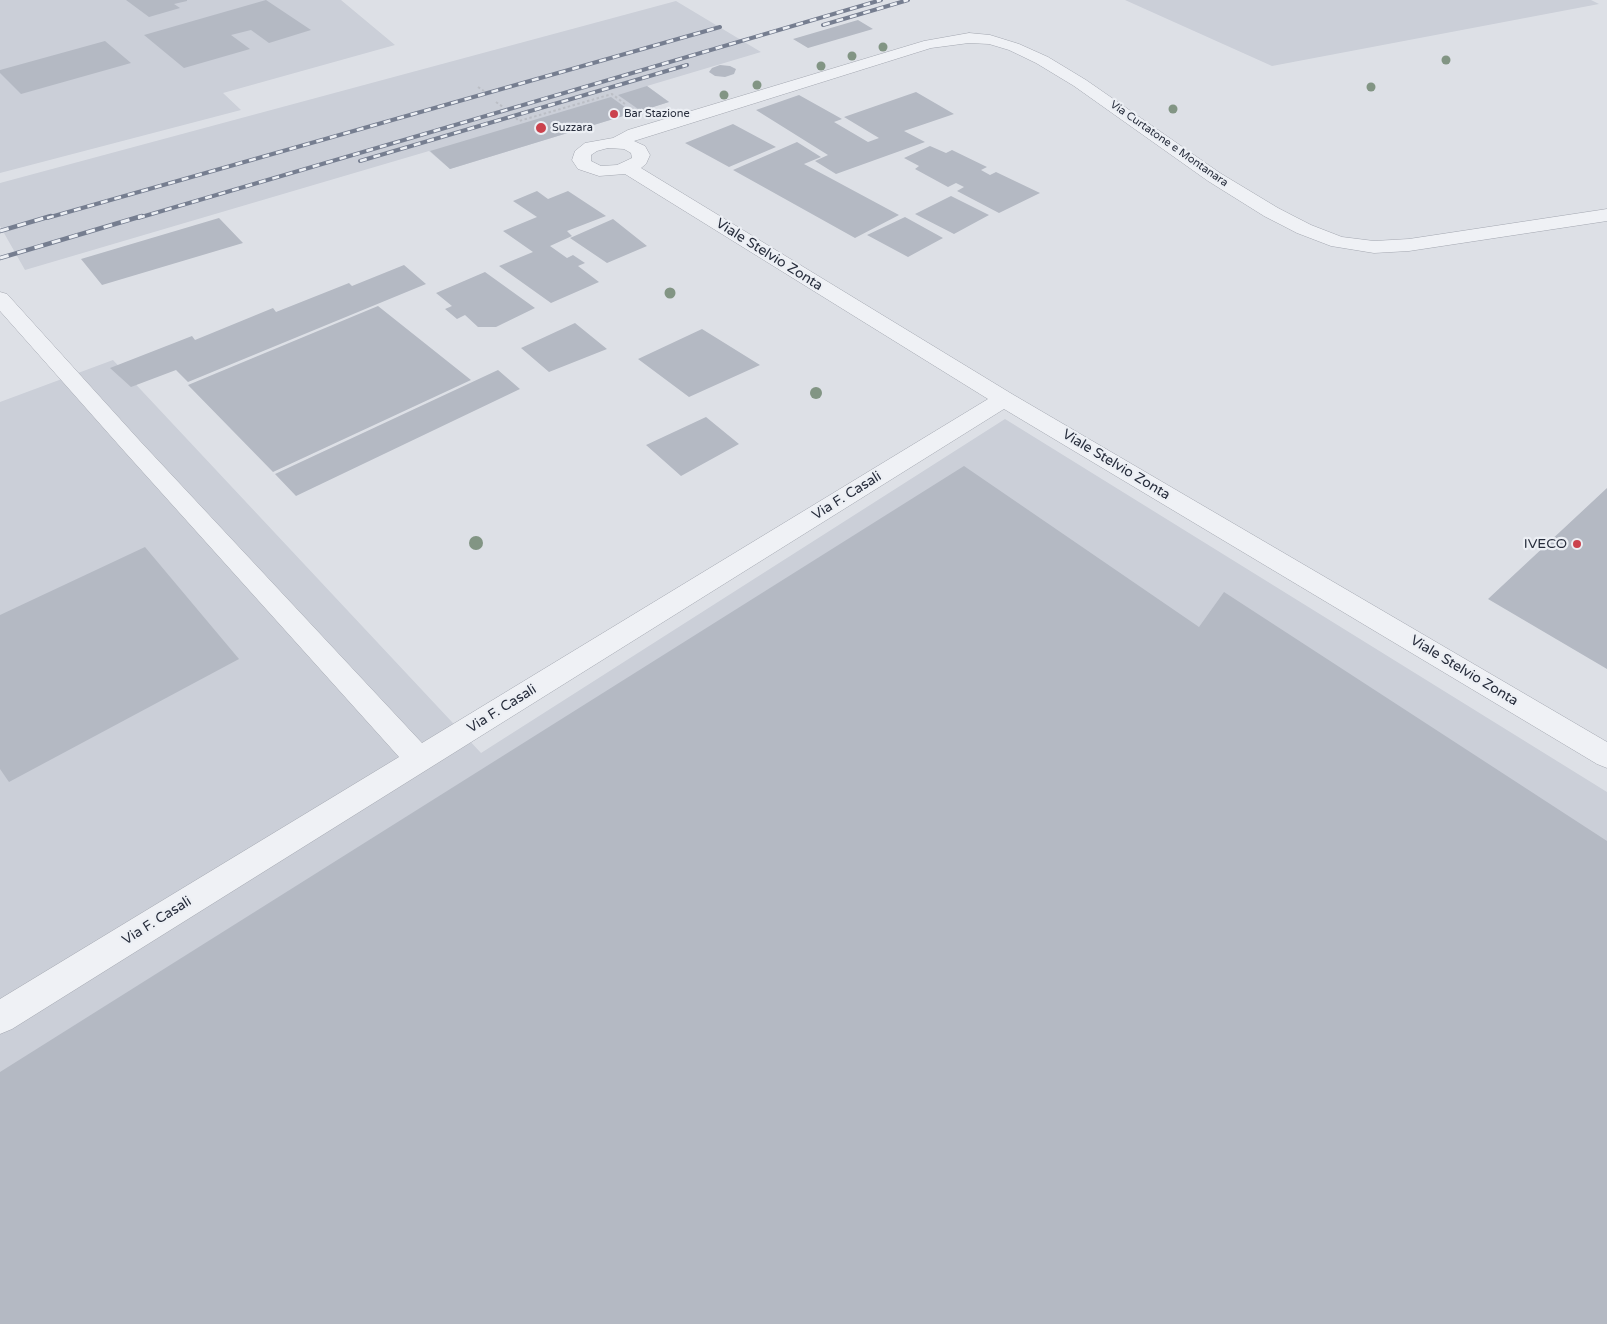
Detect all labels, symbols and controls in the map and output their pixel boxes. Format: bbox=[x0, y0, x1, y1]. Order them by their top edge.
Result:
street label: Via Curtatone e Montanara bbox=[1107, 98, 1231, 190]
place label: Bar Stazione bbox=[624, 107, 690, 121]
marker: Bar Stazione bbox=[608, 108, 620, 120]
marker: Suzzara bbox=[534, 121, 548, 135]
place label: Suzzara bbox=[552, 121, 593, 135]
street label: Viale Stelvio Zonta bbox=[712, 215, 826, 295]
street label: Viale Stelvio Zonta bbox=[1059, 426, 1173, 504]
street label: Via F. Casali bbox=[809, 468, 885, 524]
place label: IVECO bbox=[1524, 536, 1567, 552]
marker: IVECO bbox=[1571, 538, 1583, 550]
street label: Viale Stelvio Zonta bbox=[1407, 632, 1521, 710]
street label: Via F. Casali bbox=[464, 681, 540, 737]
street label: Via F. Casali bbox=[119, 893, 195, 949]

